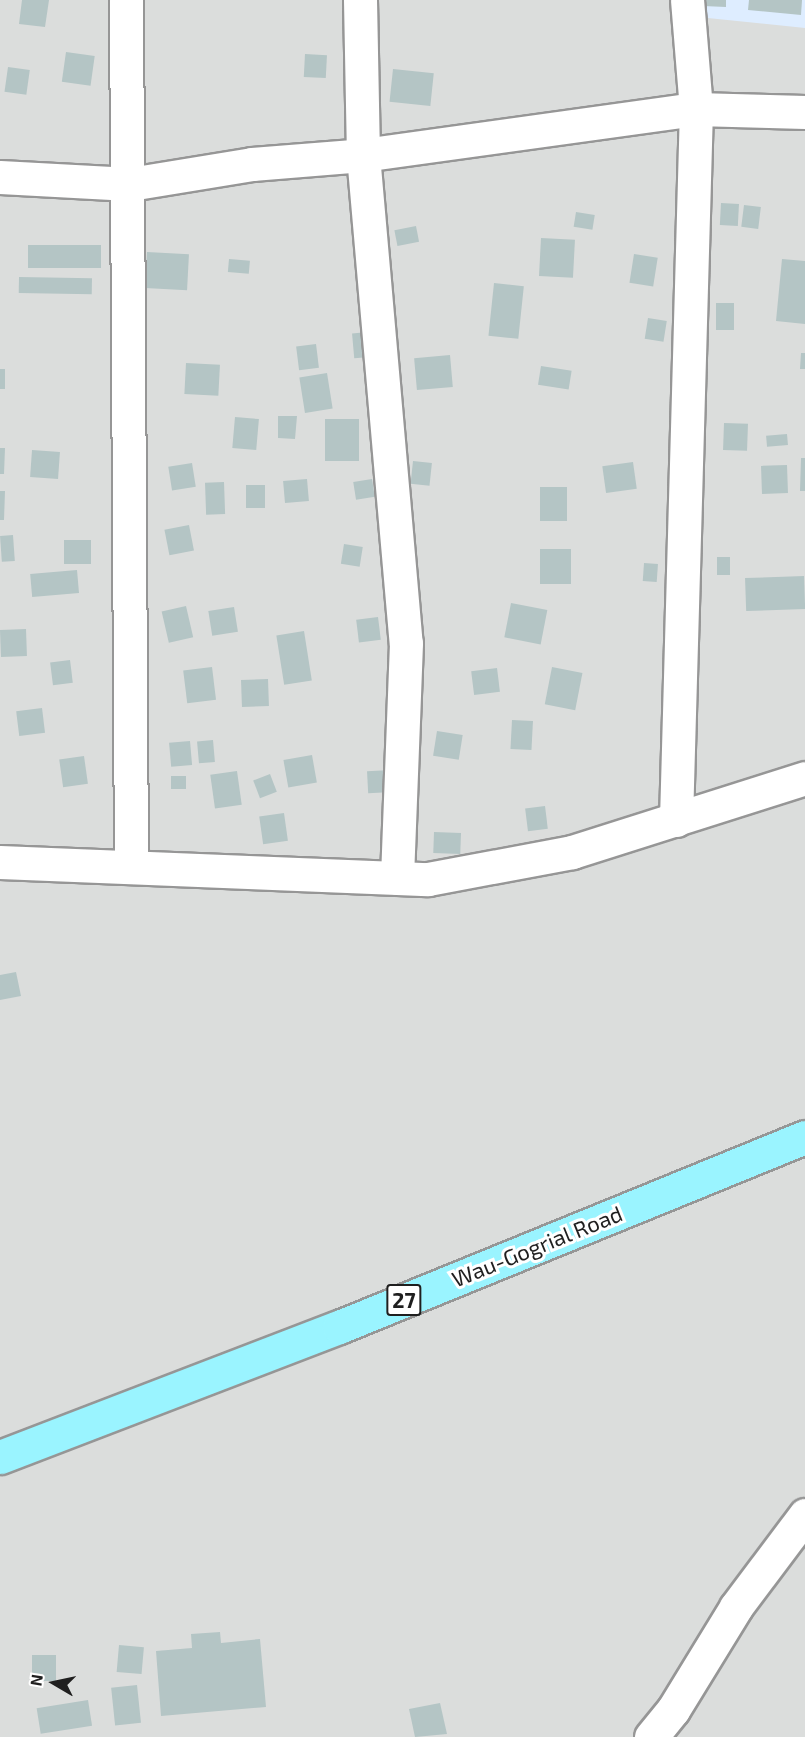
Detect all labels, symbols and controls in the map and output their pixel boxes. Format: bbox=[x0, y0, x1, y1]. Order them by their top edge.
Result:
street label: Wau-Gogrial Road bbox=[448, 1200, 626, 1292]
road number: 27 bbox=[386, 1282, 422, 1318]
north arrow bbox=[24, 1653, 84, 1713]
text: N bbox=[25, 1673, 46, 1687]

